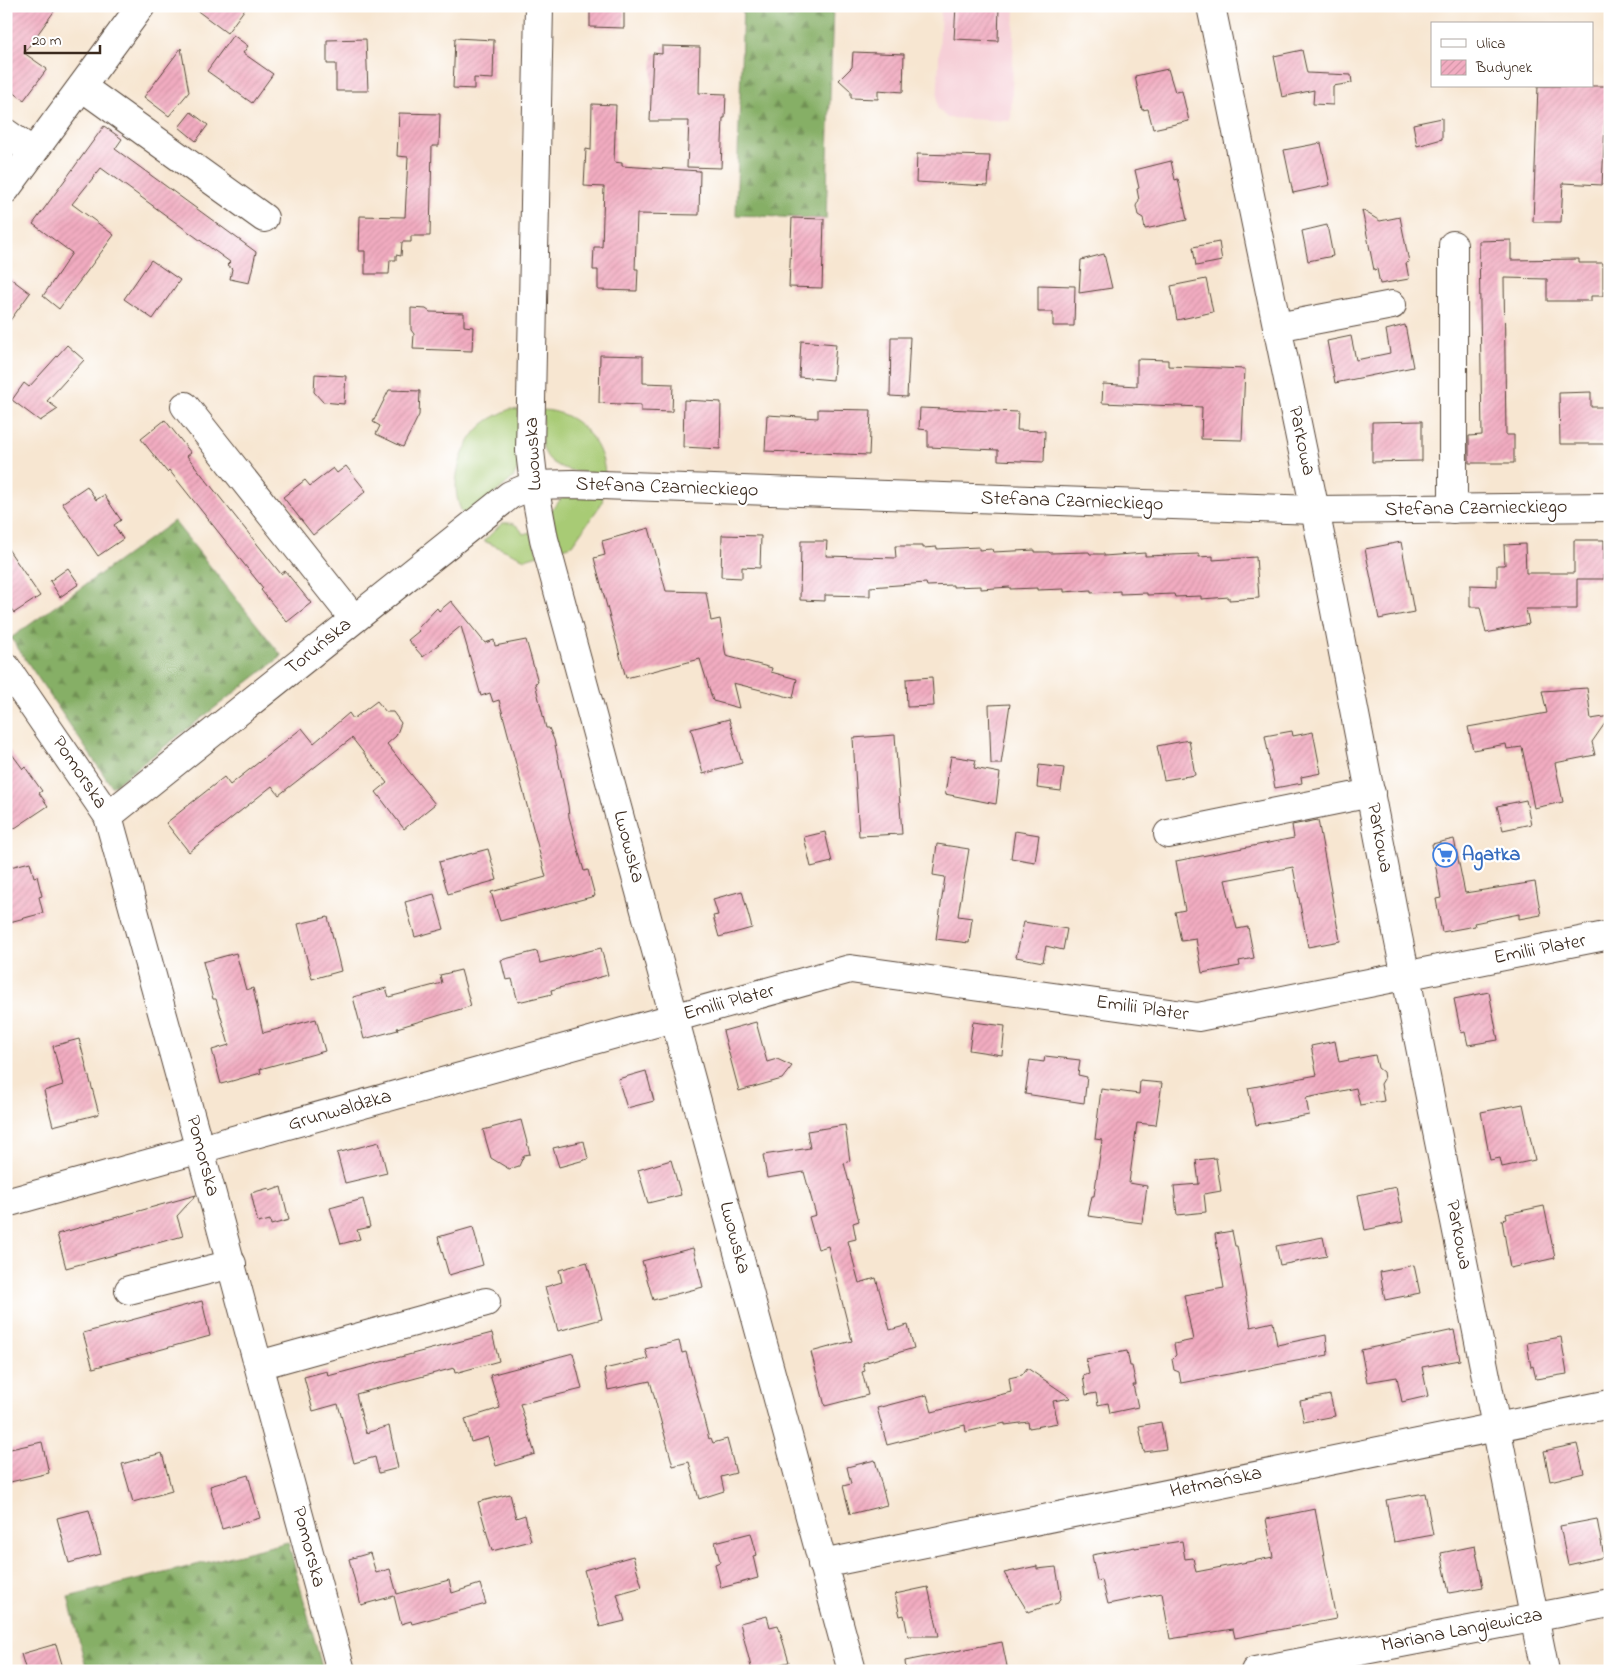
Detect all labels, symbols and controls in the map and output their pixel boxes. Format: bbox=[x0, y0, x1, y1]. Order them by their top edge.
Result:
scale bar bbox=[25, 22, 100, 54]
legend bbox=[1431, 22, 1594, 88]
text: 20 m bbox=[32, 30, 62, 52]
text: Ulica bbox=[1476, 33, 1505, 55]
text: Budynek bbox=[1475, 57, 1533, 80]
street label: Parkowa bbox=[1279, 404, 1323, 478]
street label: Lwowska bbox=[518, 416, 550, 492]
street label: Stefana Czarnieckiego bbox=[575, 470, 759, 507]
street label: Stefana Czarnieckiego bbox=[980, 484, 1164, 521]
street label: Stefana Czarnieckiego bbox=[1384, 493, 1568, 526]
street label: Toruńska bbox=[279, 611, 359, 683]
street label: Pomorska bbox=[44, 731, 114, 815]
street label: Parkowa bbox=[1358, 801, 1400, 875]
street label: Lwowska bbox=[604, 808, 652, 886]
place label: Agatka bbox=[1462, 841, 1521, 871]
supermarket icon: Agatka bbox=[1432, 842, 1458, 868]
street label: Emilii Plater bbox=[1491, 927, 1589, 973]
street label: Emilii Plater bbox=[680, 977, 779, 1029]
street label: Emilii Plater bbox=[1094, 988, 1191, 1030]
street label: Grunwaldzka bbox=[285, 1082, 395, 1140]
street label: Pomorska bbox=[177, 1112, 227, 1200]
street label: Parkowa bbox=[1437, 1198, 1479, 1272]
street label: Lwowska bbox=[710, 1199, 758, 1277]
street label: Hetmańska bbox=[1167, 1459, 1265, 1507]
street label: Pomorska bbox=[283, 1503, 333, 1591]
street label: Mariana Langiewicza bbox=[1379, 1601, 1545, 1662]

